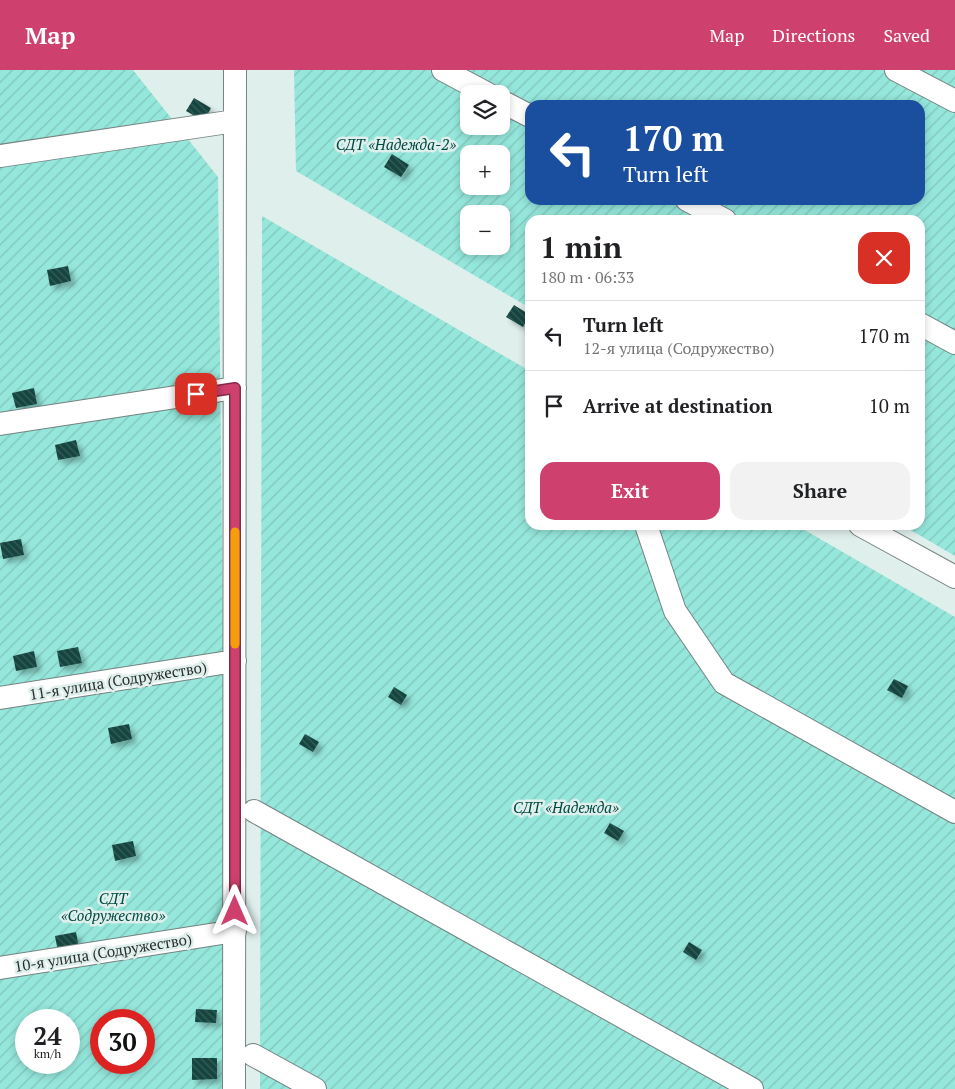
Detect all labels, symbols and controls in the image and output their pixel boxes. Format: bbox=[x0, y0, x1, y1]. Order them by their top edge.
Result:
text: Map bbox=[25, 19, 75, 51]
text: Map bbox=[709, 23, 744, 47]
text: Directions bbox=[772, 23, 855, 47]
text: Saved bbox=[883, 23, 930, 47]
map controls bbox=[460, 85, 510, 255]
button: layers bbox=[460, 85, 510, 135]
text: 170 m bbox=[623, 115, 724, 161]
icon: left bbox=[540, 120, 605, 185]
park label: СДТ «Надежда-2» bbox=[336, 134, 456, 154]
button: + bbox=[460, 145, 510, 195]
text: Turn left bbox=[623, 159, 709, 188]
button: − bbox=[460, 205, 510, 255]
text: 1 min bbox=[540, 227, 622, 267]
button: close bbox=[858, 232, 910, 284]
text: 180 m · 06:33 bbox=[540, 266, 634, 288]
text: Turn left bbox=[583, 312, 664, 337]
icon: left bbox=[540, 322, 568, 350]
text: 170 m bbox=[859, 323, 910, 348]
text: 12-я улица (Содружество) bbox=[583, 337, 775, 359]
pin bbox=[175, 373, 217, 415]
icon: arrive bbox=[182, 380, 210, 408]
icon: arrive bbox=[540, 392, 568, 420]
text: Arrive at destination bbox=[583, 393, 772, 418]
text: 10 m bbox=[869, 393, 910, 418]
button: Exit bbox=[540, 462, 720, 520]
button: Share bbox=[730, 462, 910, 520]
street label: 11-я улица (Содружество) bbox=[28, 656, 208, 704]
park label: СДТ «Надежда» bbox=[513, 797, 619, 817]
position arrow bbox=[208, 884, 260, 936]
park label: СДТ «Содружество» bbox=[61, 888, 165, 925]
street label: 10-я улица (Содружество) bbox=[13, 928, 193, 976]
speed limit sign: 30 bbox=[90, 1009, 155, 1074]
text: 24 bbox=[33, 1019, 62, 1052]
text: km/h bbox=[34, 1046, 61, 1061]

